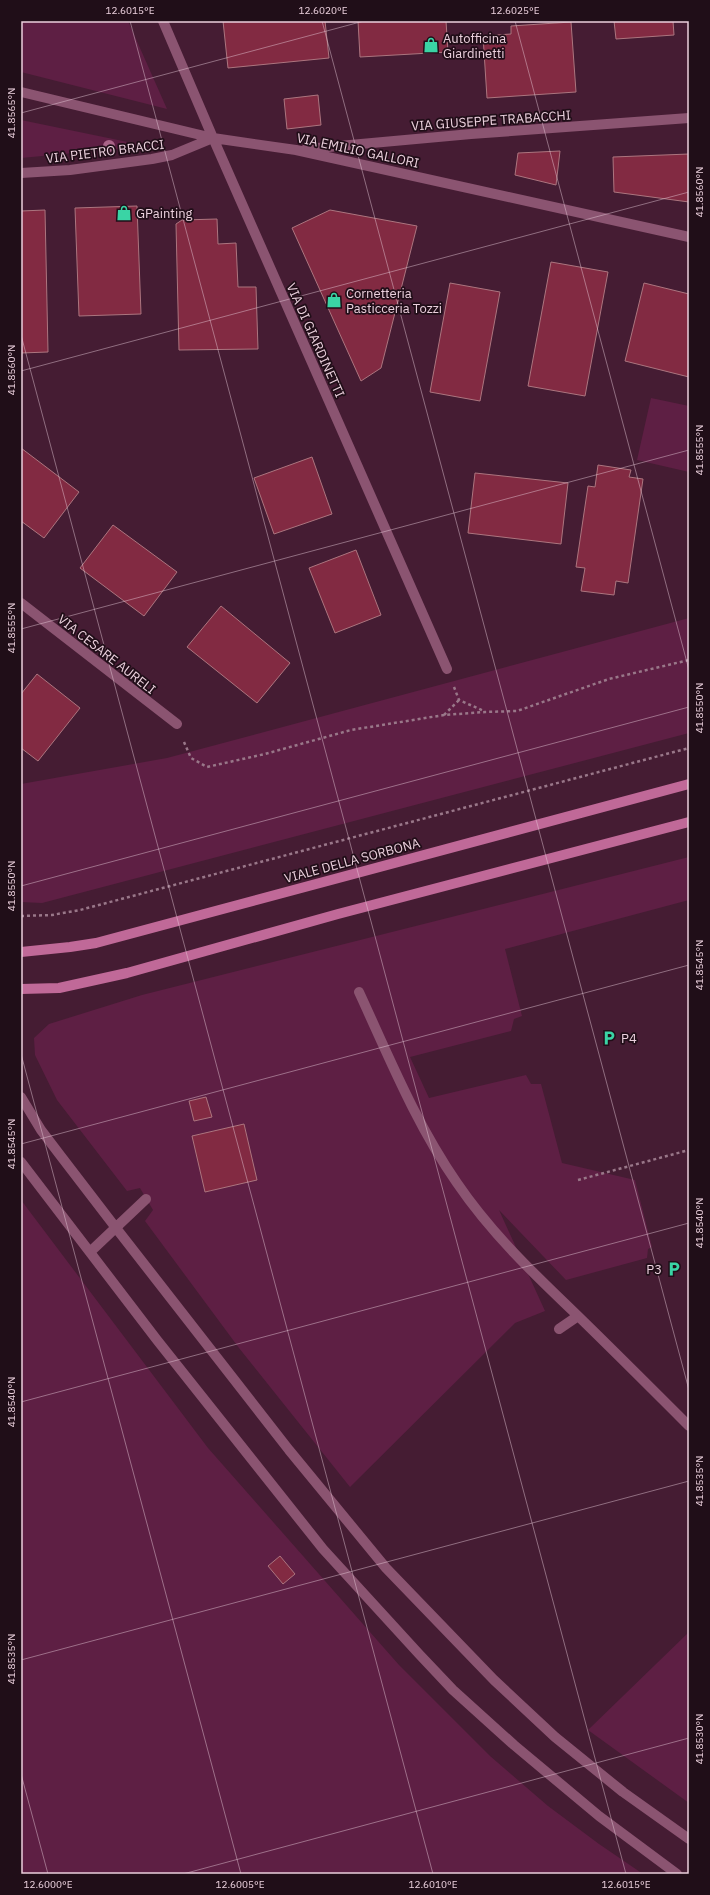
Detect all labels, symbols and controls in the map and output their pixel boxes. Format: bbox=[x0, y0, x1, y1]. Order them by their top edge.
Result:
text: 12.6015°E bbox=[105, 4, 155, 17]
text: 12.6020°E bbox=[298, 4, 348, 17]
text: 12.6025°E bbox=[490, 4, 540, 17]
place label: Autofficina Giardinetti bbox=[443, 30, 506, 62]
shop icon: Autofficina Giardinetti bbox=[422, 36, 440, 54]
text: 41.8565°N bbox=[5, 88, 18, 138]
street label: VIA GIUSEPPE TRABACCHI bbox=[411, 106, 571, 135]
street label: VIA EMILIO GALLORI bbox=[295, 129, 421, 172]
street label: VIA PIETRO BRACCI bbox=[45, 136, 165, 167]
text: 41.8560°N bbox=[693, 167, 706, 217]
shop icon: GPainting bbox=[115, 204, 133, 222]
place label: GPainting bbox=[136, 205, 193, 222]
street label: VIA DI GIARDINETTI bbox=[283, 280, 348, 400]
place label: Cornetteria Pasticceria Tozzi bbox=[346, 285, 442, 317]
shop icon: Cornetteria Pasticceria Tozzi bbox=[325, 291, 343, 309]
text: 41.8560°N bbox=[5, 345, 18, 395]
text: 41.8555°N bbox=[693, 425, 706, 475]
text: 41.8555°N bbox=[5, 603, 18, 653]
street label: VIA CESARE AURELI bbox=[54, 611, 159, 698]
text: 41.8550°N bbox=[693, 683, 706, 733]
street label: VIALE DELLA SORBONA bbox=[282, 834, 423, 887]
text: 41.8550°N bbox=[5, 861, 18, 911]
text: 41.8545°N bbox=[693, 940, 706, 990]
parking icon: P4 bbox=[600, 1029, 618, 1047]
place label: P4 bbox=[621, 1030, 637, 1047]
text: 41.8545°N bbox=[5, 1119, 18, 1169]
text: 41.8540°N bbox=[693, 1198, 706, 1248]
parking icon: P3 bbox=[665, 1260, 683, 1278]
place label: P3 bbox=[646, 1261, 662, 1278]
text: 41.8540°N bbox=[5, 1377, 18, 1427]
text: 41.8535°N bbox=[693, 1456, 706, 1506]
text: 41.8535°N bbox=[5, 1634, 18, 1684]
text: 41.8530°N bbox=[693, 1714, 706, 1764]
text: 12.6000°E bbox=[23, 1878, 73, 1891]
text: 12.6005°E bbox=[215, 1878, 265, 1891]
text: 12.6010°E bbox=[408, 1878, 458, 1891]
text: 12.6015°E bbox=[601, 1878, 651, 1891]

